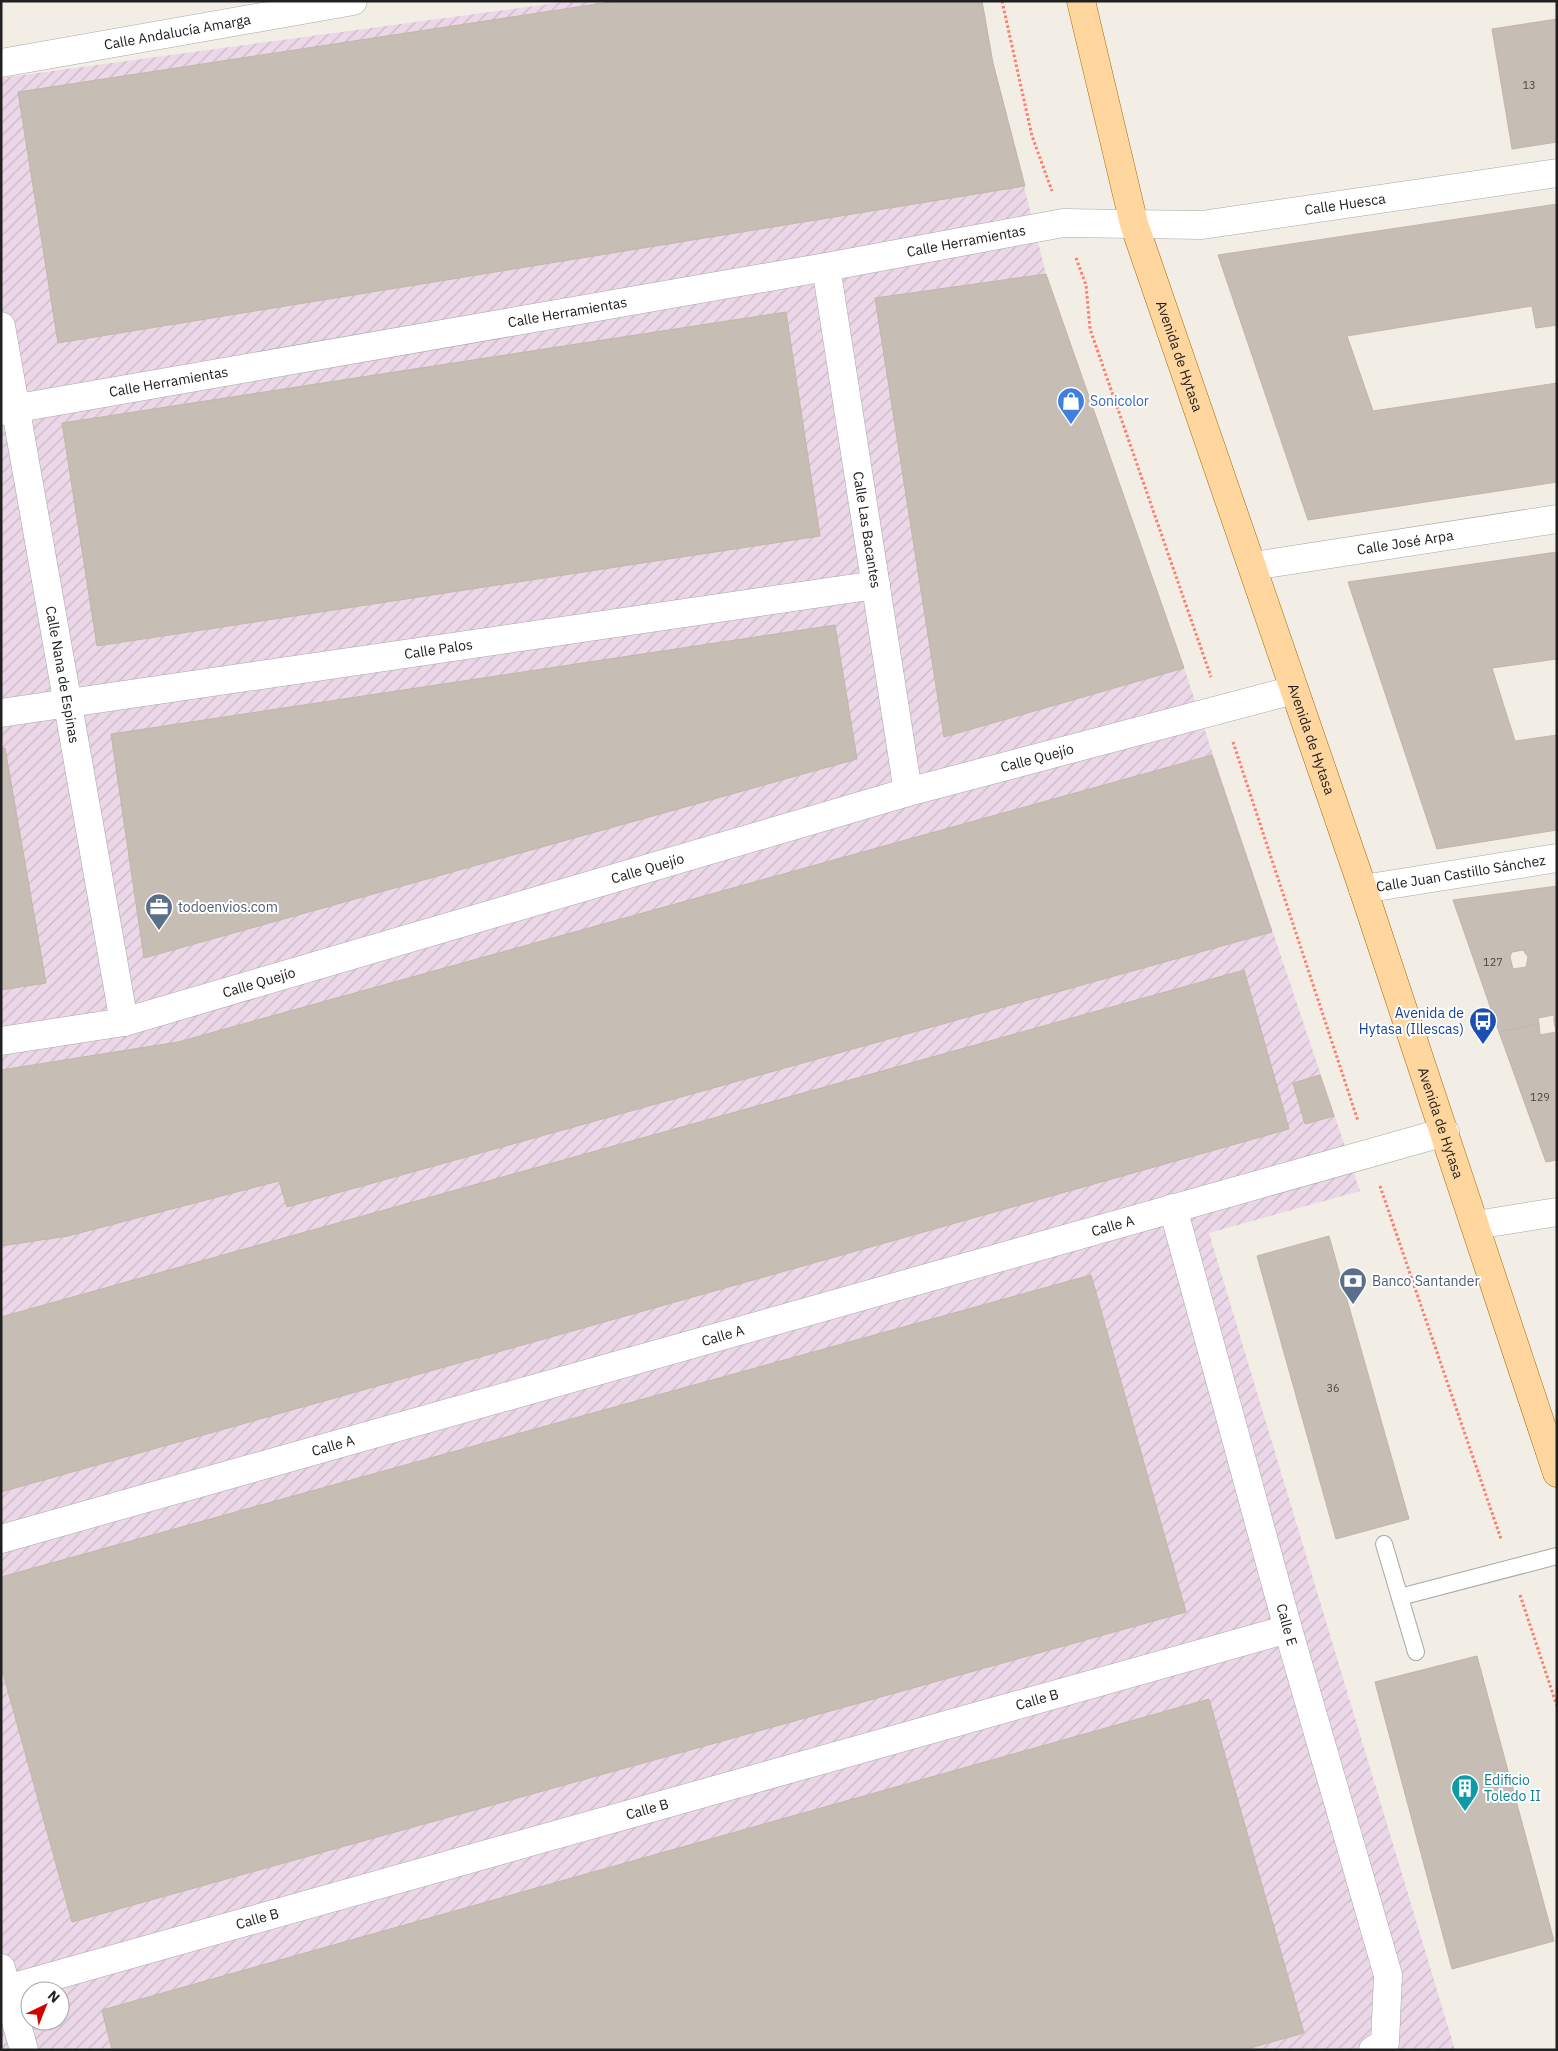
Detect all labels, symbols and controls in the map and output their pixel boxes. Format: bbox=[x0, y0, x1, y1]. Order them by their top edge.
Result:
street label: Calle Andalucía Amarga bbox=[102, 10, 253, 54]
house number: 13 bbox=[1522, 78, 1536, 92]
street label: Calle Huesca bbox=[1303, 189, 1387, 219]
street label: Calle Herramientas bbox=[905, 221, 1027, 261]
street label: Calle Herramientas bbox=[506, 293, 629, 331]
street label: Avenida de Hytasa bbox=[1152, 298, 1207, 415]
street label: Calle Herramientas bbox=[107, 362, 230, 401]
shop icon: Sonicolor bbox=[1056, 386, 1086, 425]
place label: Sonicolor bbox=[1090, 392, 1149, 410]
street label: Calle Las Bacantes bbox=[849, 470, 885, 590]
street label: Calle José Arpa bbox=[1356, 526, 1455, 559]
street label: Calle Nana de Espinas bbox=[42, 605, 84, 745]
street label: Calle Palos bbox=[403, 635, 474, 663]
street label: Avenida de Hytasa bbox=[1284, 681, 1339, 798]
street label: Calle Quejío bbox=[998, 740, 1076, 776]
street label: Calle Quejío bbox=[609, 849, 686, 888]
street label: Calle Juan Castillo Sánchez bbox=[1375, 851, 1547, 896]
office icon: todoenvios.com bbox=[144, 892, 174, 931]
place label: todoenvios.com bbox=[178, 898, 278, 916]
house number: 127 bbox=[1483, 955, 1503, 969]
street label: Calle Quejío bbox=[220, 963, 298, 1002]
place label: Avenida de Hytasa (Illescas) bbox=[1359, 1004, 1464, 1038]
bus stop icon: Avenida de Hytasa (Illescas) bbox=[1468, 1006, 1498, 1045]
street label: Avenida de Hytasa bbox=[1414, 1065, 1468, 1181]
house number: 129 bbox=[1530, 1090, 1550, 1104]
street label: Calle A bbox=[1089, 1211, 1136, 1240]
bank icon: Banco Santander bbox=[1338, 1266, 1368, 1305]
place label: Banco Santander bbox=[1372, 1272, 1480, 1290]
street label: Calle A bbox=[699, 1321, 746, 1350]
house number: 36 bbox=[1326, 1381, 1340, 1395]
street label: Calle A bbox=[310, 1431, 357, 1460]
street label: Calle E bbox=[1272, 1602, 1301, 1648]
street label: Calle B bbox=[1014, 1685, 1061, 1714]
place label: Edificio Toledo II bbox=[1484, 1771, 1541, 1805]
building icon: Edificio Toledo II bbox=[1450, 1773, 1480, 1812]
street label: Calle B bbox=[624, 1794, 671, 1824]
street label: Calle B bbox=[234, 1904, 281, 1933]
north arrow bbox=[20, 1981, 70, 2031]
text: N bbox=[44, 1986, 64, 2007]

